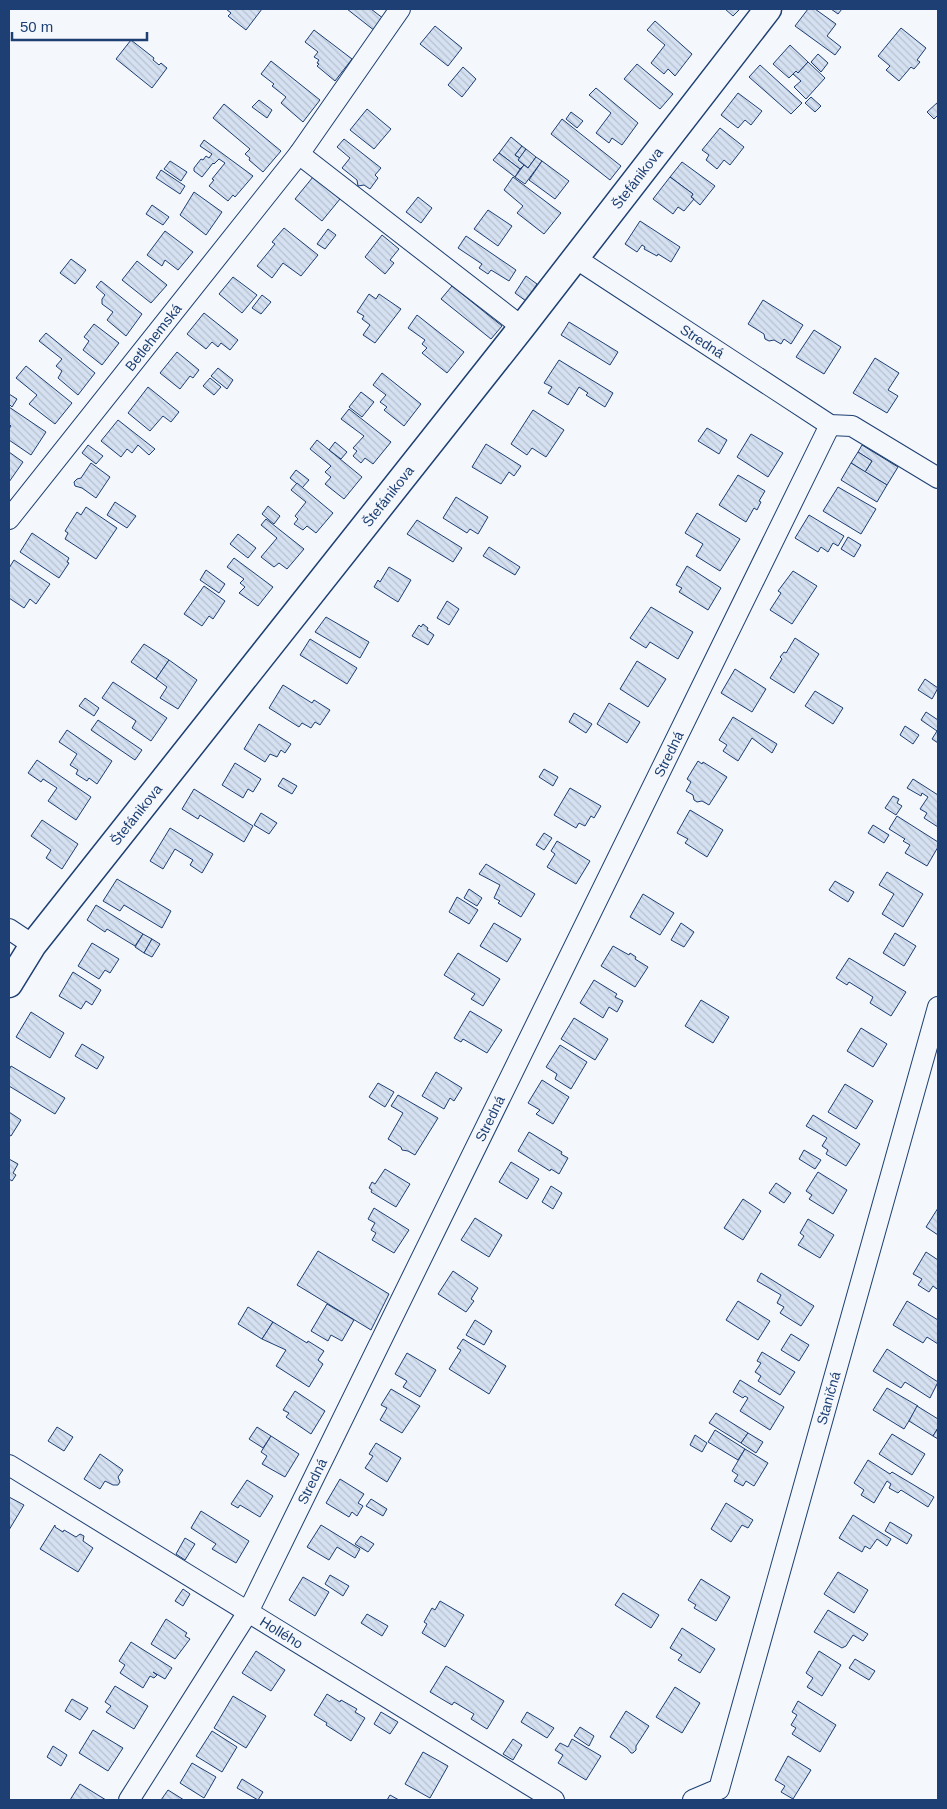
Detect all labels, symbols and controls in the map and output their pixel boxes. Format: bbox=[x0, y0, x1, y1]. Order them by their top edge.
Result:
scale bar bbox=[12, 10, 148, 42]
text: 50 m bbox=[20, 18, 53, 35]
street label: Štefánikova bbox=[608, 144, 666, 212]
street label: Betlehemská bbox=[122, 301, 185, 374]
street label: Stredná bbox=[677, 321, 727, 362]
street label: Štefánikova bbox=[359, 462, 417, 530]
street label: Stredná bbox=[651, 728, 687, 780]
street label: Štefánikova bbox=[107, 781, 165, 848]
street label: Stredná bbox=[472, 1093, 508, 1144]
street label: Staničná bbox=[813, 1370, 844, 1427]
street label: Stredná bbox=[294, 1456, 330, 1507]
street label: Hollého bbox=[257, 1613, 306, 1652]

